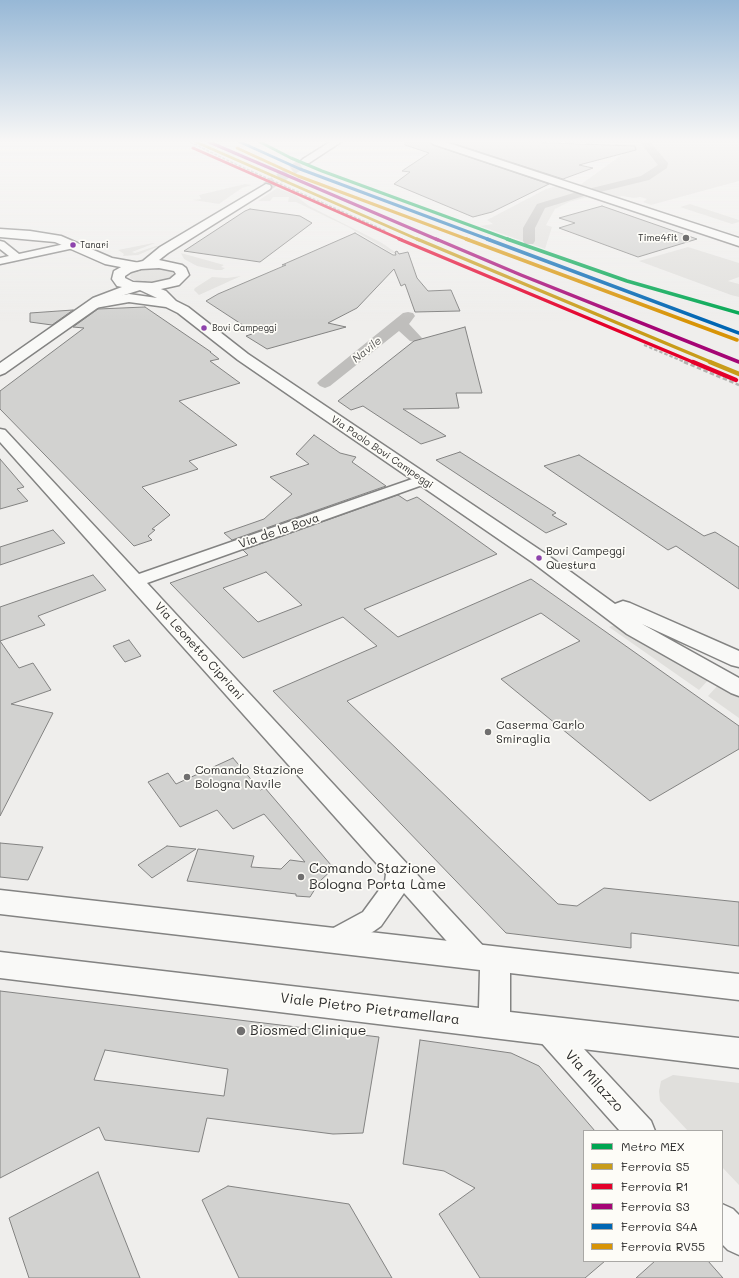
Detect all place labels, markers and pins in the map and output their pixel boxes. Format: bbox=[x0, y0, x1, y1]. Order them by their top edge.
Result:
place label: Time4fit bbox=[638, 232, 678, 244]
marker: Time4fit bbox=[681, 233, 691, 243]
marker: Tanari bbox=[68, 240, 78, 250]
place label: Tanari bbox=[80, 240, 108, 250]
marker: Bovi Campeggi bbox=[199, 323, 209, 333]
place label: Bovi Campeggi bbox=[212, 323, 277, 333]
place label: Bovi Campeggi Questura bbox=[546, 545, 625, 571]
marker: Bovi Campeggi Questura bbox=[534, 553, 544, 563]
place label: Caserma Carlo Smiraglia bbox=[496, 718, 584, 746]
marker: Caserma Carlo Smiraglia bbox=[483, 727, 493, 737]
place label: Comando Stazione Bologna Navile bbox=[195, 763, 304, 791]
marker: Comando Stazione Bologna Navile bbox=[182, 772, 192, 782]
place label: Comando Stazione Bologna Porta Lame bbox=[309, 861, 446, 894]
marker: Comando Stazione Bologna Porta Lame bbox=[296, 872, 306, 882]
place label: Biosmed Clinique bbox=[250, 1023, 366, 1039]
marker: Biosmed Clinique bbox=[235, 1025, 247, 1037]

